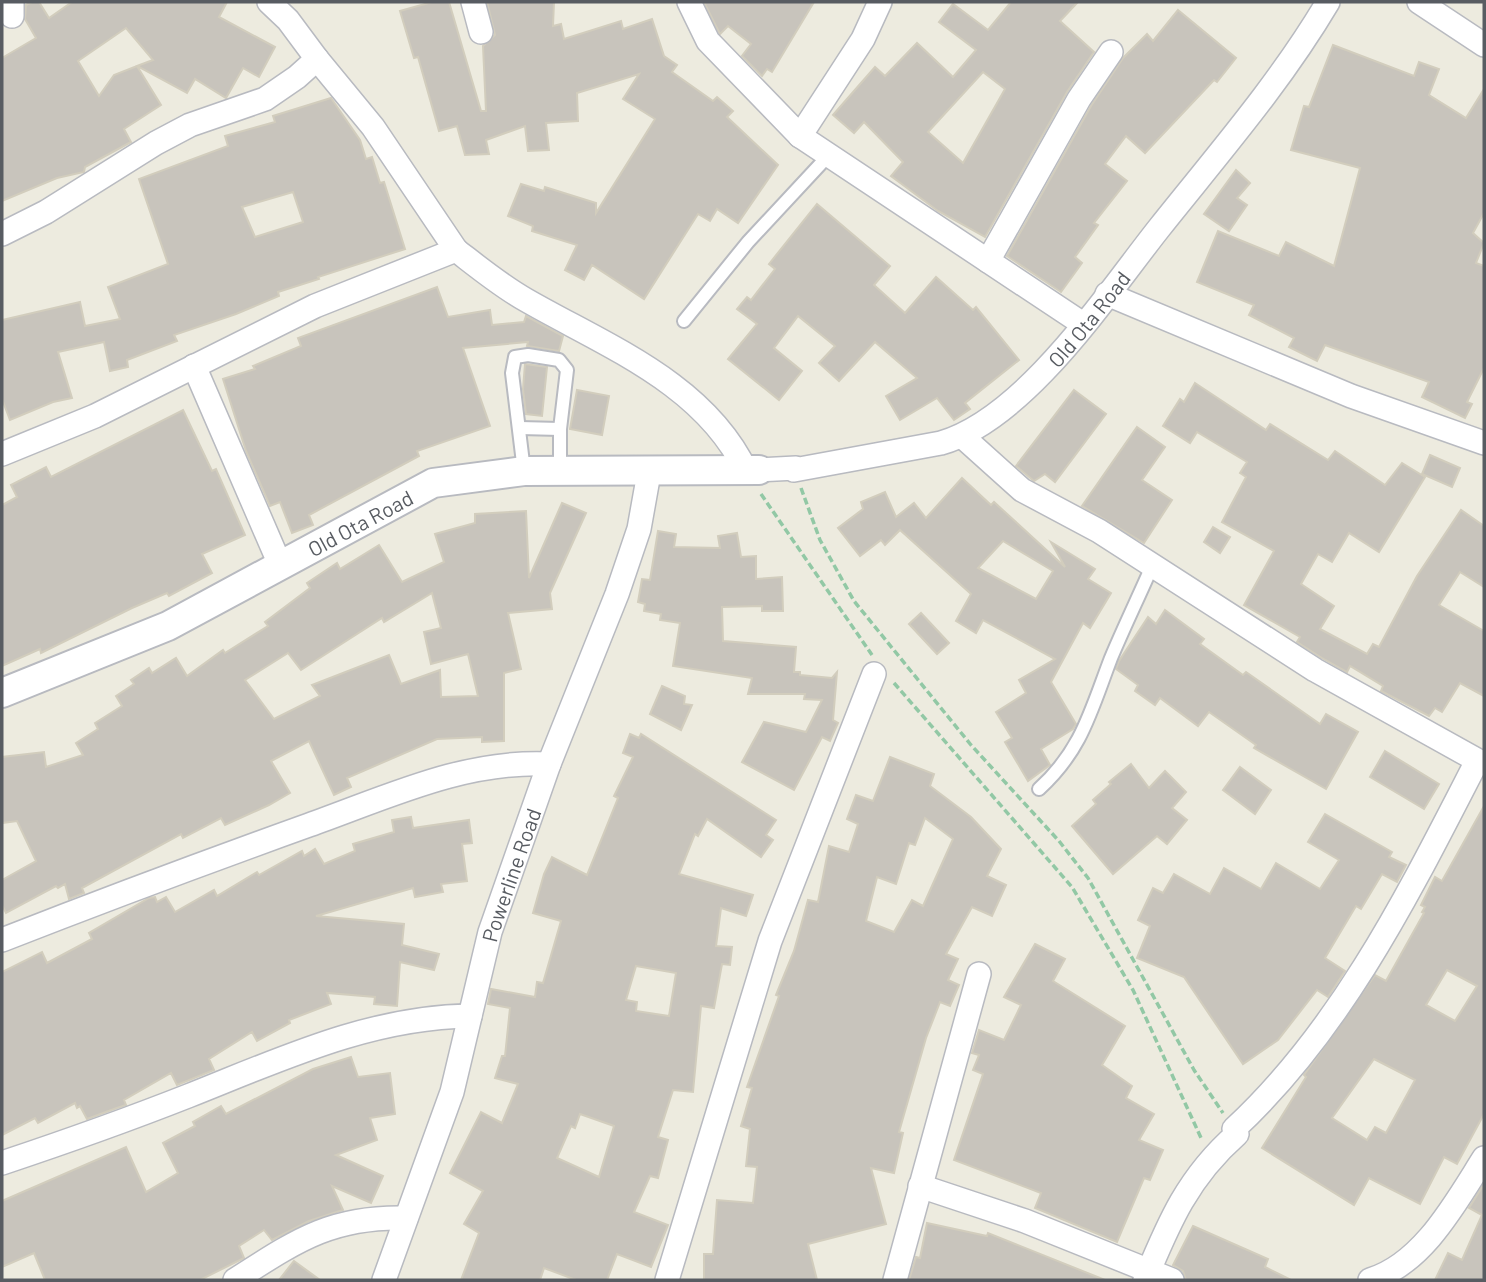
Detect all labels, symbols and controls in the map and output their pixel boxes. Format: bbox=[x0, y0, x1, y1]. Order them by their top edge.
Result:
street label: Old Ota Road bbox=[1042, 266, 1135, 371]
street label: Old Ota Road bbox=[303, 484, 417, 561]
street label: Powerline Road bbox=[476, 805, 545, 944]

